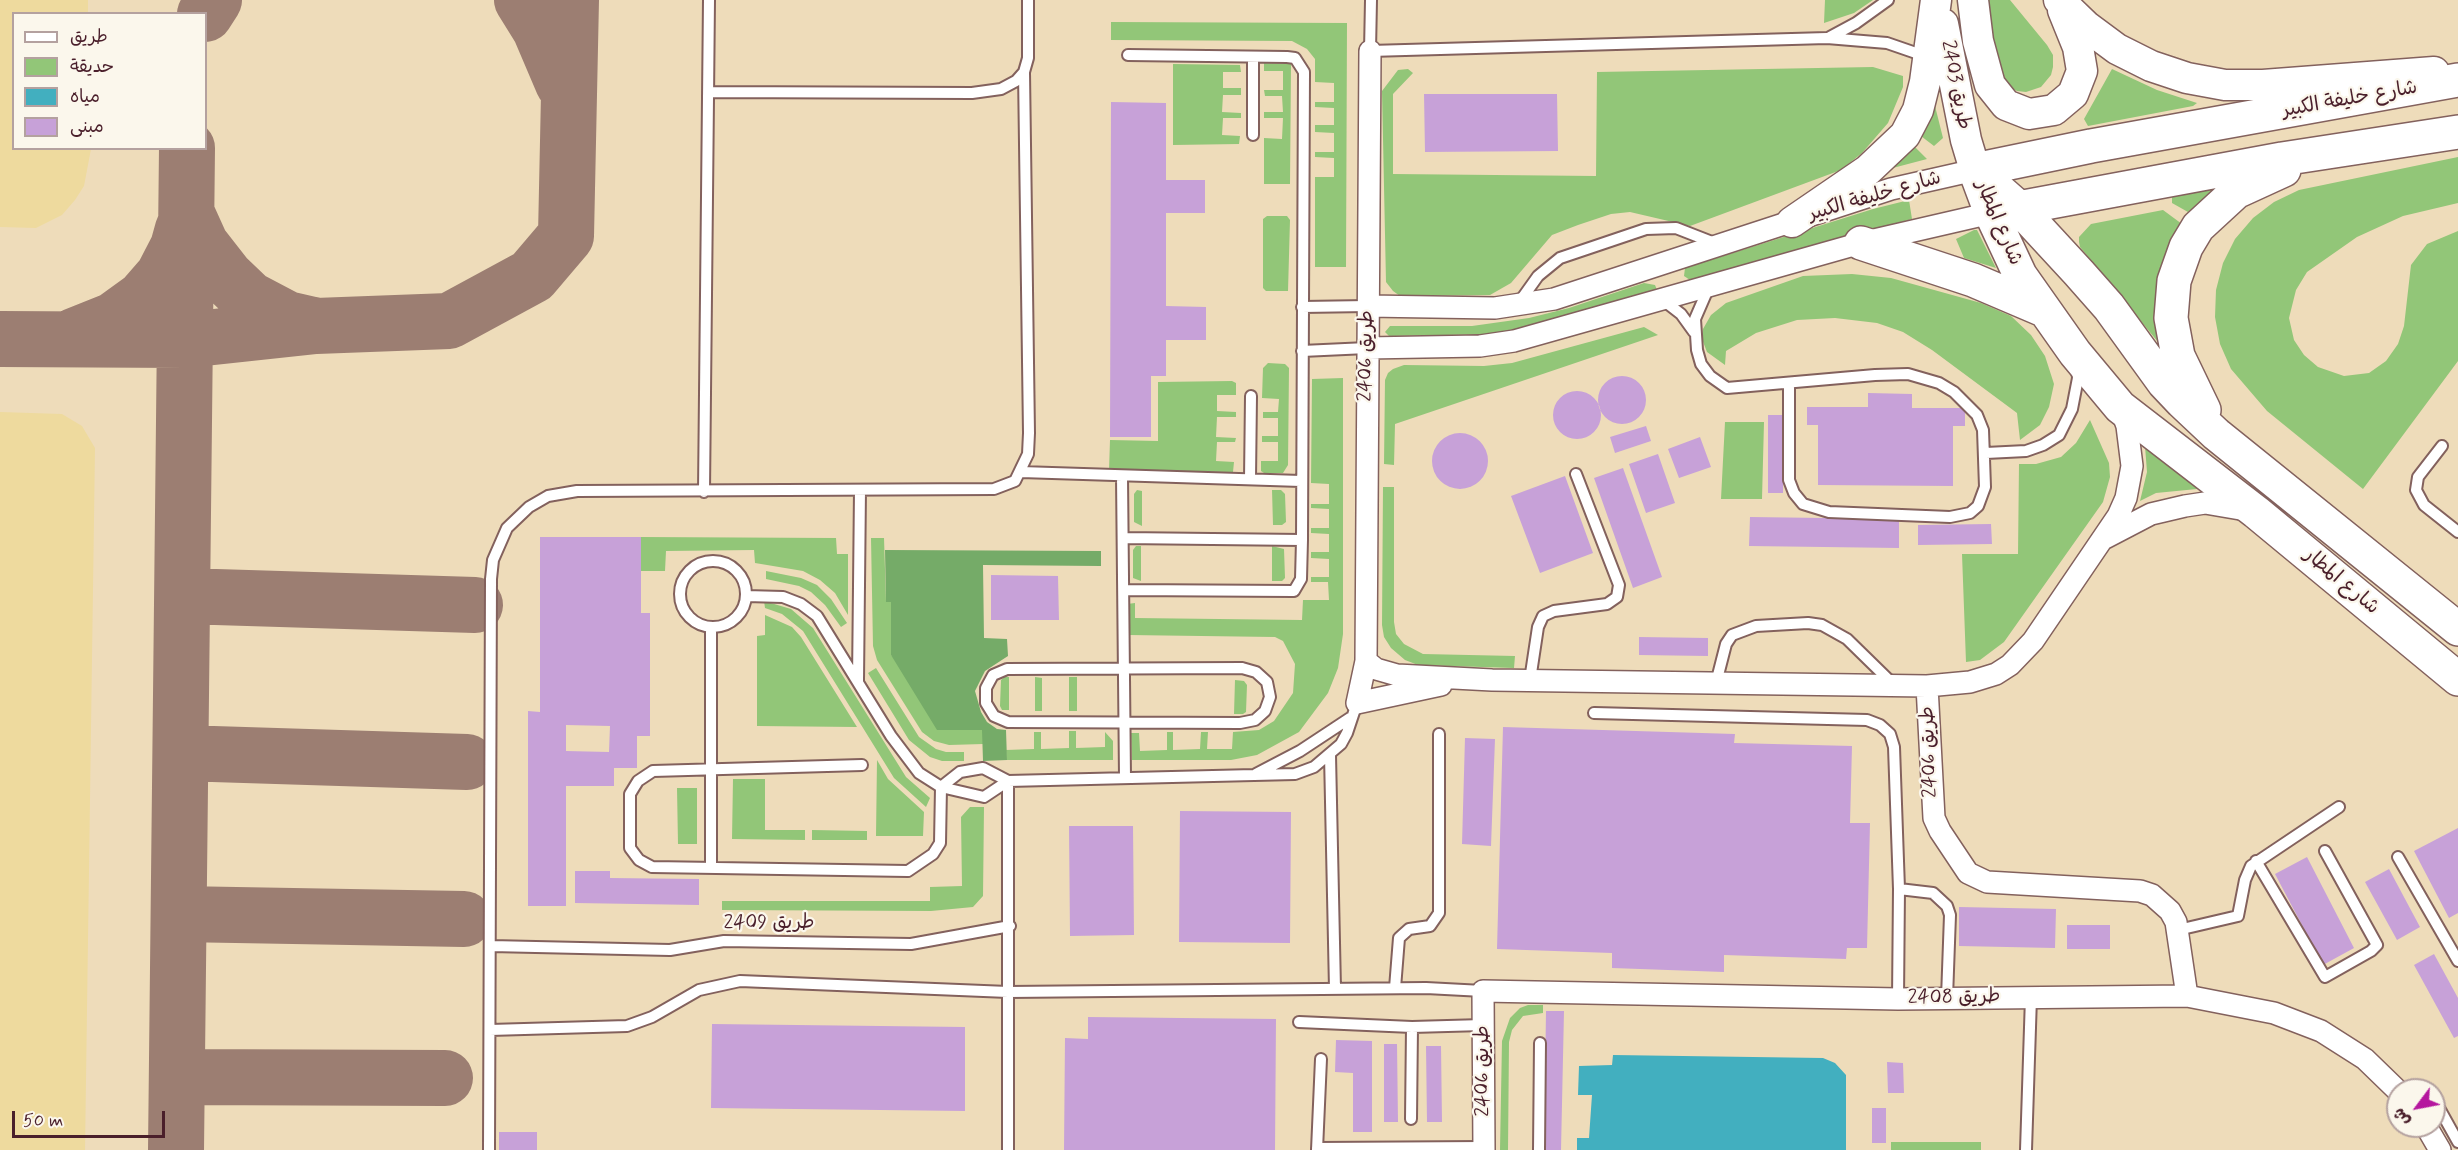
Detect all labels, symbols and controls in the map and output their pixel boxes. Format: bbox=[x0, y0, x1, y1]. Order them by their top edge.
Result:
legend bbox=[12, 12, 207, 150]
text: طريق bbox=[70, 25, 108, 49]
street label: طريق 2403 bbox=[1935, 38, 1975, 132]
text: حديقة bbox=[70, 55, 114, 79]
street label: شارع خليفة الكبير bbox=[2281, 76, 2419, 124]
text: مياه bbox=[70, 85, 100, 109]
text: مبنى bbox=[70, 115, 104, 139]
street label: شارع خليفة الكبير bbox=[1806, 167, 1944, 227]
street label: شارع المطار bbox=[1969, 177, 2027, 269]
street label: طريق 2406 bbox=[1354, 310, 1380, 402]
street label: شارع المطار bbox=[2299, 544, 2383, 620]
street label: طريق 2406 bbox=[1916, 706, 1944, 798]
street label: طريق 2409 bbox=[723, 912, 815, 936]
street label: طريق 2408 bbox=[1907, 985, 2001, 1011]
street label: طريق 2406 bbox=[1472, 1025, 1496, 1117]
north arrow bbox=[2386, 1078, 2446, 1138]
scale bar bbox=[15, 1099, 168, 1137]
text: ش bbox=[2388, 1104, 2416, 1130]
text: 50 m bbox=[23, 1109, 63, 1133]

